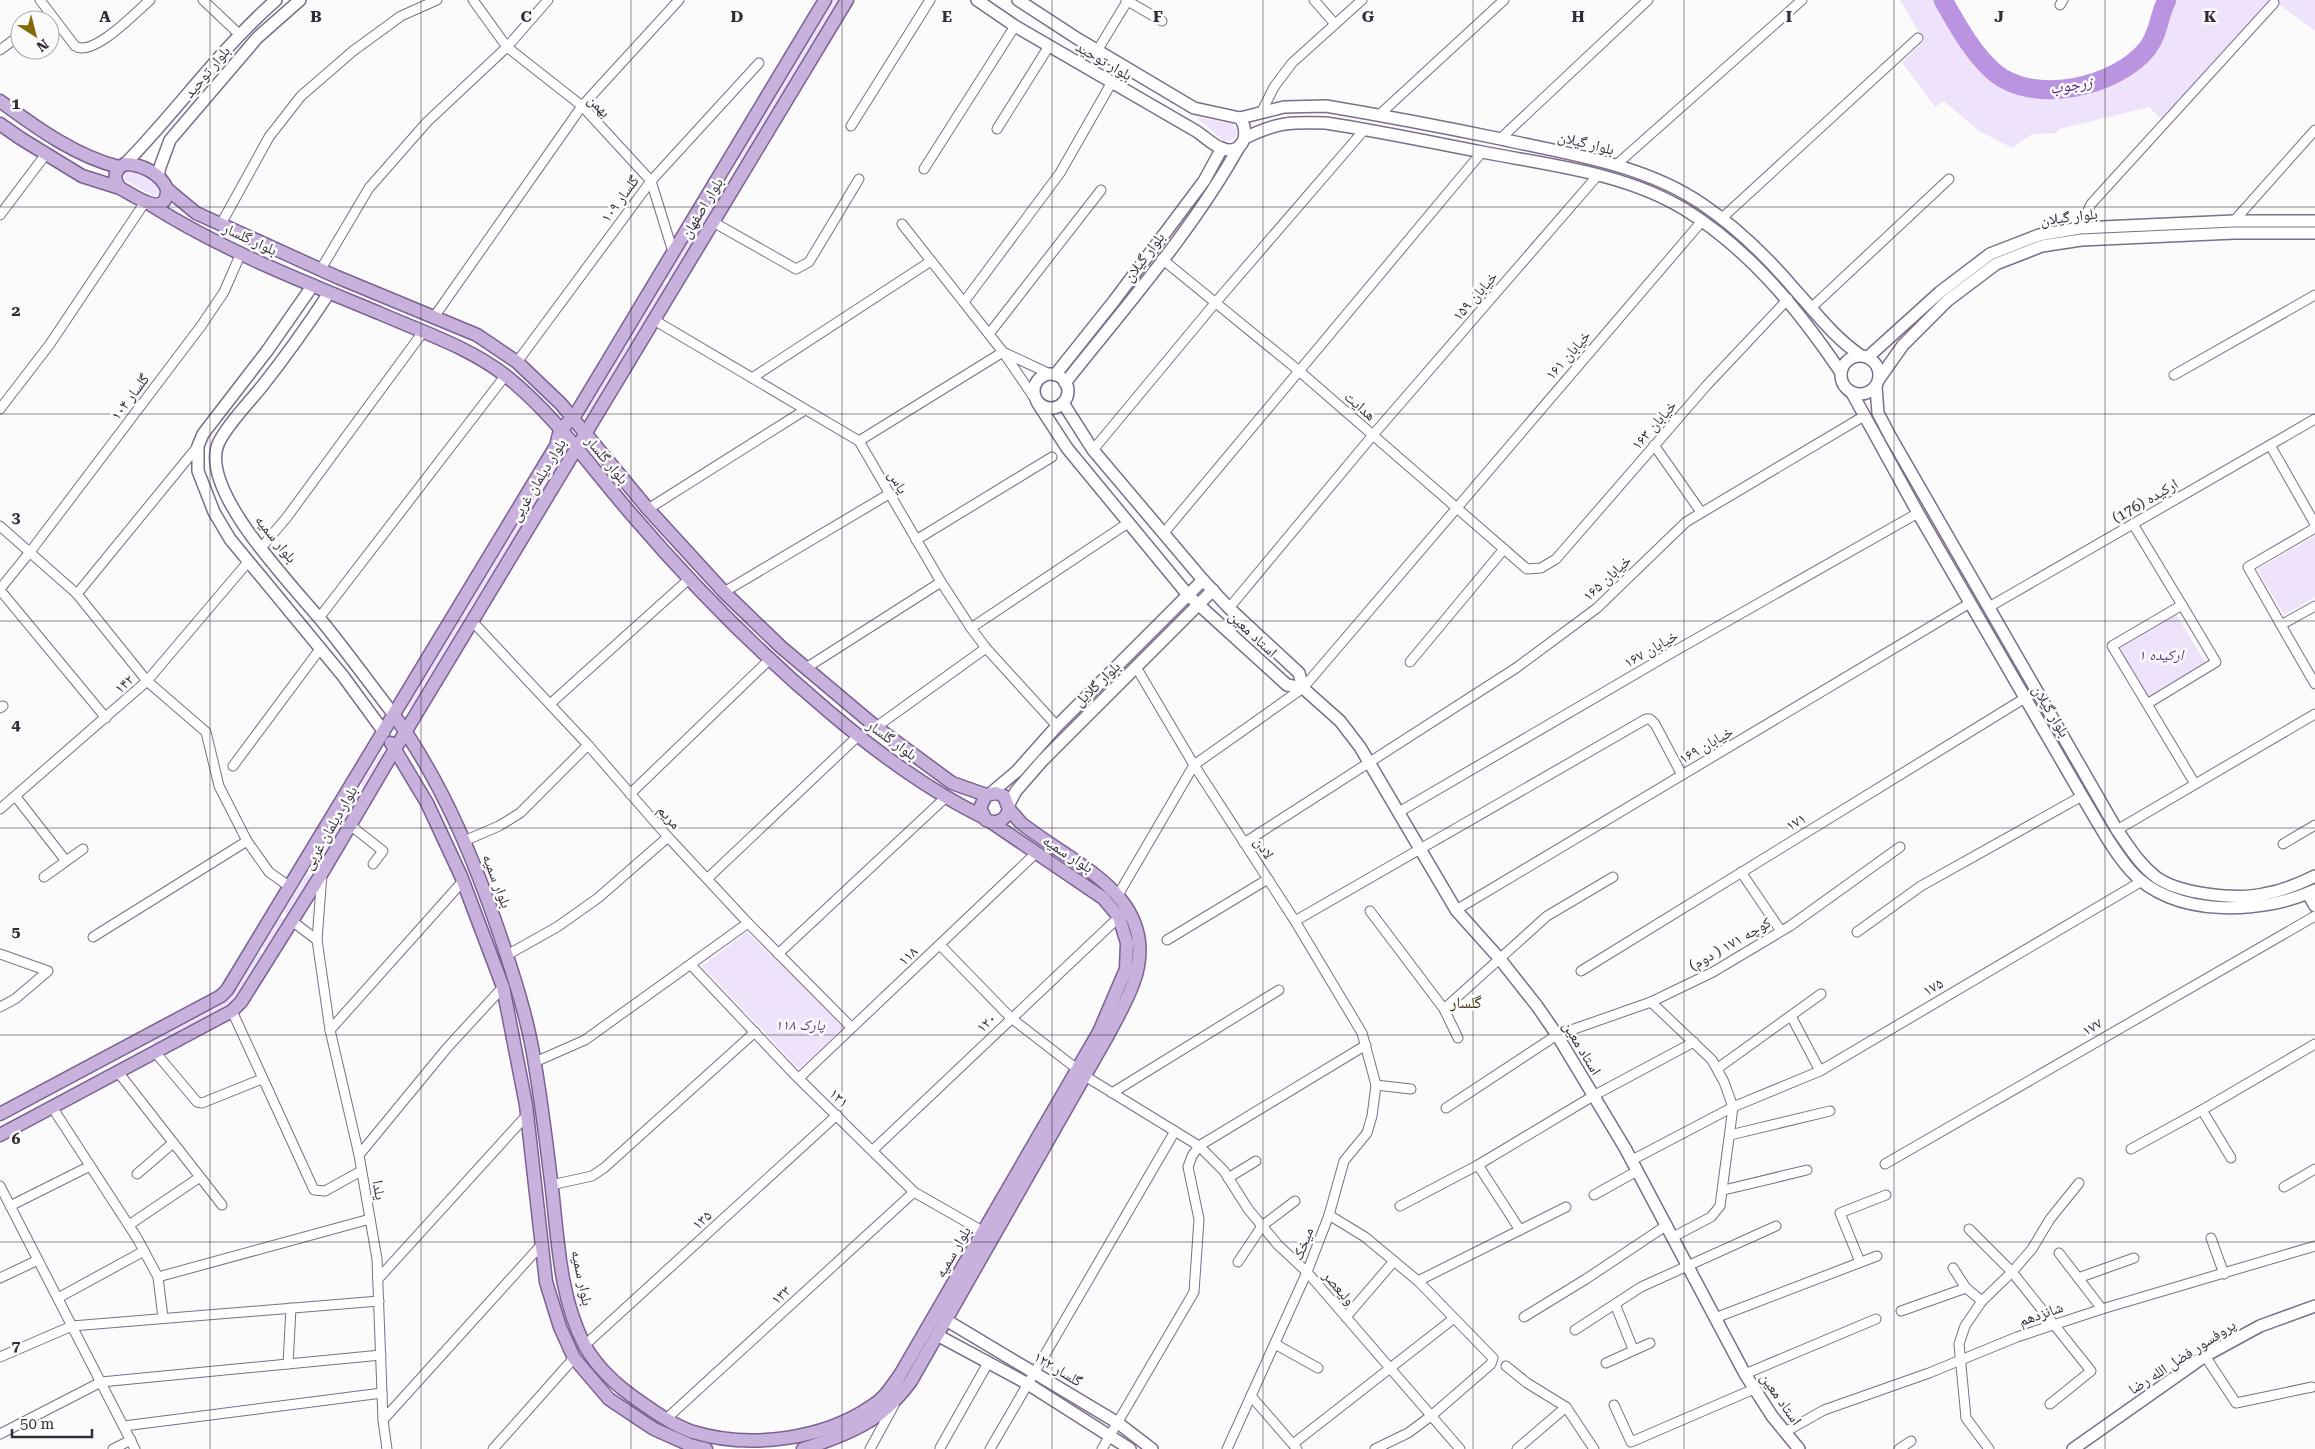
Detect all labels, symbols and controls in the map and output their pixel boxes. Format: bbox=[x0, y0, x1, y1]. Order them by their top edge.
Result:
text: A bbox=[99, 7, 111, 26]
text: B bbox=[310, 7, 322, 26]
text: C bbox=[520, 7, 532, 26]
text: D bbox=[731, 7, 744, 26]
text: E bbox=[942, 7, 952, 26]
text: F bbox=[1153, 7, 1163, 26]
text: G bbox=[1362, 7, 1375, 26]
text: H bbox=[1571, 7, 1585, 26]
text: I bbox=[1786, 7, 1792, 26]
text: J bbox=[1994, 7, 2004, 26]
text: K bbox=[2204, 7, 2217, 26]
north arrow bbox=[10, 10, 60, 60]
text: N bbox=[33, 36, 52, 55]
street label: بلوار توحید bbox=[1073, 38, 1135, 84]
street label: بلوار توحید bbox=[180, 42, 234, 102]
water label: زرجوب bbox=[2048, 72, 2095, 98]
street label: بهمن bbox=[583, 91, 614, 122]
text: 1 bbox=[12, 94, 21, 113]
street label: بلوار گیلان bbox=[1556, 127, 1616, 160]
street label: گلسار ۱۰۹ bbox=[597, 172, 643, 226]
street label: بلوار اصفهان bbox=[677, 174, 728, 242]
street label: بلوار گیلان bbox=[2039, 205, 2099, 230]
street label: بلوار گلسار bbox=[219, 218, 280, 259]
street label: بلوار گیلان bbox=[1119, 229, 1169, 286]
street label: خیابان ۱۵۹ bbox=[1449, 267, 1502, 325]
text: 2 bbox=[12, 301, 21, 320]
street label: خیابان ۱۶۱ bbox=[1542, 326, 1595, 384]
street label: گلسار ۱۰۴ bbox=[107, 370, 153, 424]
street label: هدایت bbox=[1341, 387, 1379, 425]
street label: خیابان ۱۶۳ bbox=[1628, 396, 1681, 454]
street label: بلوار گلسار bbox=[581, 431, 632, 488]
street label: بلوار دیلمان غربی bbox=[506, 435, 571, 525]
street label: یاس bbox=[883, 467, 912, 498]
street label: ارکیده (176) bbox=[2109, 475, 2181, 527]
text: 3 bbox=[12, 508, 21, 527]
street label: بلوار سمیه bbox=[251, 511, 301, 567]
street label: خیابان ۱۶۵ bbox=[1579, 551, 1636, 606]
street label: استاد معین bbox=[1224, 607, 1281, 662]
street label: خیابان ۱۶۷ bbox=[1621, 626, 1682, 673]
park label: ارکیده ۱ bbox=[2139, 646, 2185, 664]
street label: بلوار گلایل bbox=[1070, 658, 1125, 711]
street label: ۱۴۲ bbox=[110, 670, 138, 697]
street label: بلوار گیلان bbox=[2028, 682, 2074, 741]
text: 4 bbox=[12, 715, 21, 734]
street label: بلوار گلسار bbox=[863, 715, 921, 764]
street label: خیابان ۱۶۹ bbox=[1676, 722, 1737, 769]
street label: بلوار دیلمان غربی bbox=[299, 783, 362, 874]
street label: مریم bbox=[653, 801, 684, 833]
street label: ۱۷۱ bbox=[1783, 809, 1809, 835]
street label: بلوار سمیه bbox=[1040, 831, 1096, 877]
street label: لادن bbox=[1249, 834, 1278, 863]
street label: بلوار سمیه bbox=[479, 852, 515, 910]
street label: کوچه ۱۷۱ ( دوم) bbox=[1686, 913, 1775, 976]
text: 5 bbox=[12, 922, 21, 941]
street label: ۱۱۸ bbox=[894, 942, 922, 969]
street label: ۱۷۵ bbox=[1920, 974, 1946, 1000]
district label: گلسار bbox=[1449, 993, 1482, 1012]
street label: ۱۲۰ bbox=[972, 1010, 1000, 1036]
street label: ۱۷۷ bbox=[2079, 1014, 2106, 1040]
park label: پارک ۱۱۸ bbox=[775, 1016, 826, 1034]
street label: استاد معین bbox=[1558, 1018, 1605, 1079]
street label: ۱۳۱ bbox=[825, 1085, 853, 1111]
text: 6 bbox=[12, 1129, 21, 1148]
street label: یلدا bbox=[368, 1179, 390, 1201]
street label: ۱۳۵ bbox=[688, 1206, 716, 1233]
street label: بلوار سمیه bbox=[931, 1223, 975, 1281]
street label: میخک bbox=[1289, 1225, 1318, 1263]
street label: بلوار سمیه bbox=[567, 1249, 597, 1307]
street label: ولیعصر bbox=[1319, 1266, 1359, 1309]
street label: ۱۳۳ bbox=[767, 1281, 795, 1308]
street label: شانزدهم bbox=[2017, 1298, 2066, 1331]
street label: پروفسور فضل الله رضا bbox=[2125, 1316, 2239, 1399]
text: 7 bbox=[12, 1336, 21, 1355]
street label: گلسار ۱۲۲ bbox=[1030, 1348, 1086, 1391]
street label: استاد معین bbox=[1756, 1369, 1806, 1429]
scale bar bbox=[12, 1406, 92, 1438]
text: 50 m bbox=[20, 1415, 55, 1433]

